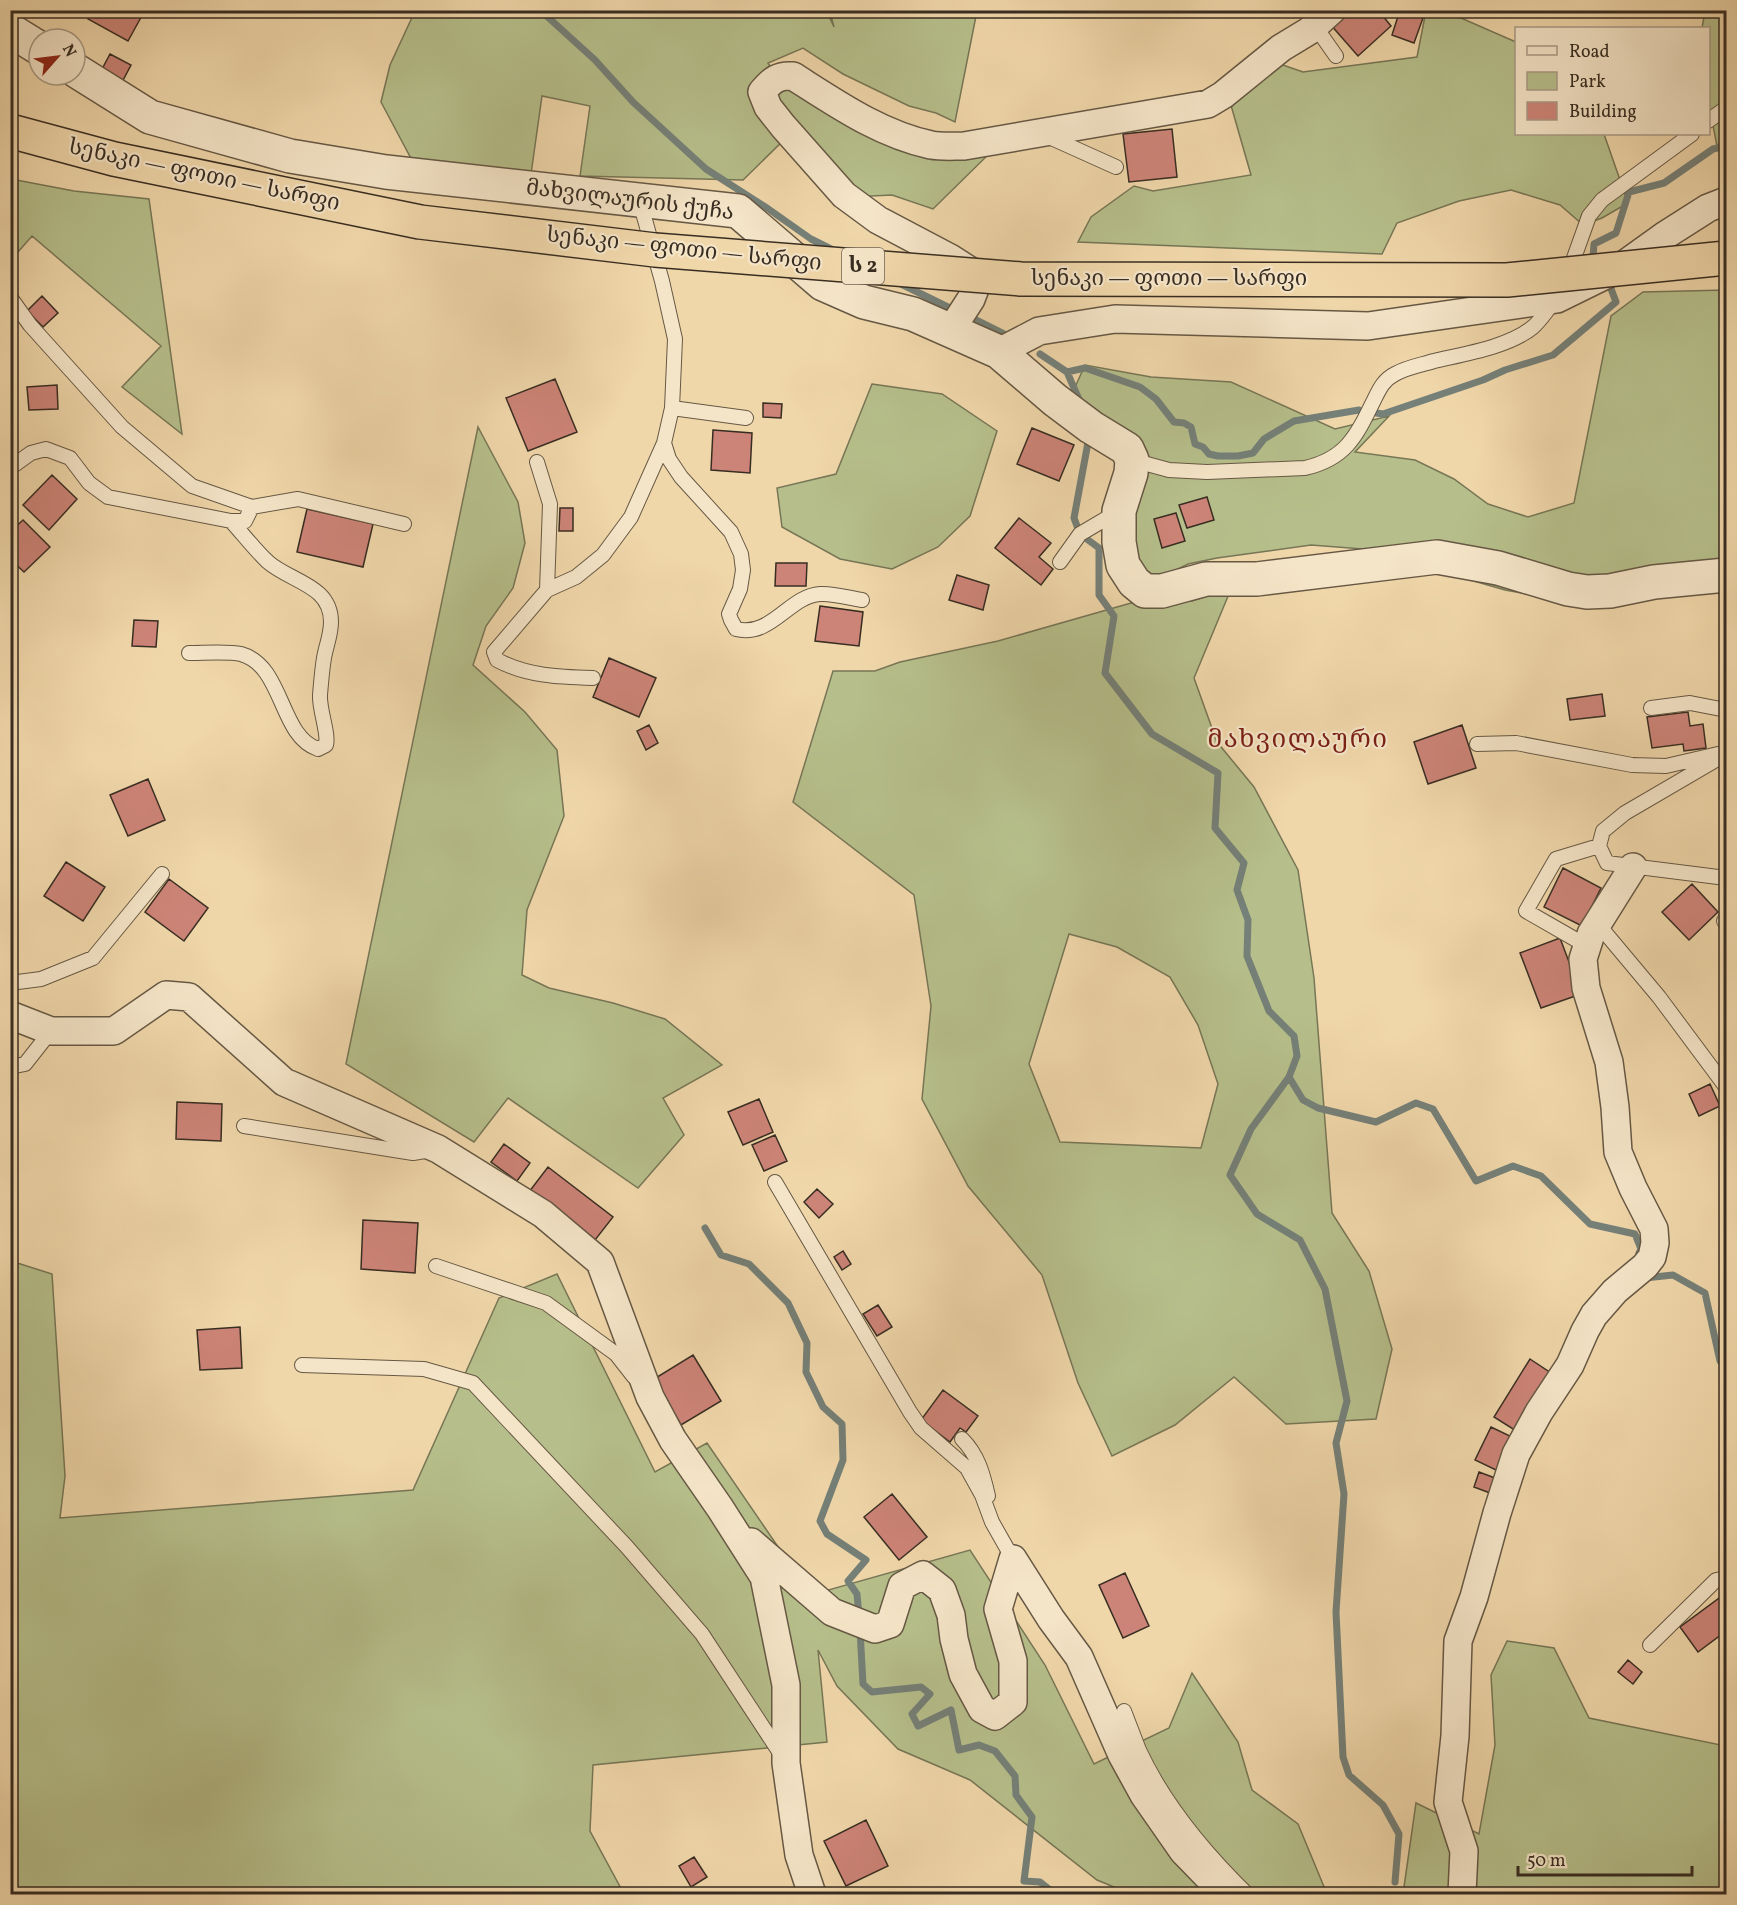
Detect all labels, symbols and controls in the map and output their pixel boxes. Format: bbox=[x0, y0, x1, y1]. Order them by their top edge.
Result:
north arrow bbox=[27, 27, 87, 87]
legend bbox=[1515, 27, 1710, 135]
text: Road bbox=[1569, 40, 1610, 65]
text: N bbox=[56, 41, 81, 62]
text: Park bbox=[1569, 70, 1606, 95]
text: Building bbox=[1569, 100, 1637, 125]
street label: სენაკი — ფოთი — სარფი bbox=[65, 132, 343, 220]
street label: მახვილაურის ქუჩა bbox=[524, 173, 736, 229]
street label: სენაკი — ფოთი — სარფი bbox=[545, 220, 823, 280]
road number: ს 2 bbox=[842, 248, 884, 284]
street label: სენაკი — ფოთი — სარფი bbox=[1031, 264, 1307, 295]
district label: მახვილაური bbox=[1207, 722, 1389, 758]
scale bar bbox=[1518, 1839, 1692, 1877]
text: 50 m bbox=[1527, 1849, 1566, 1874]

